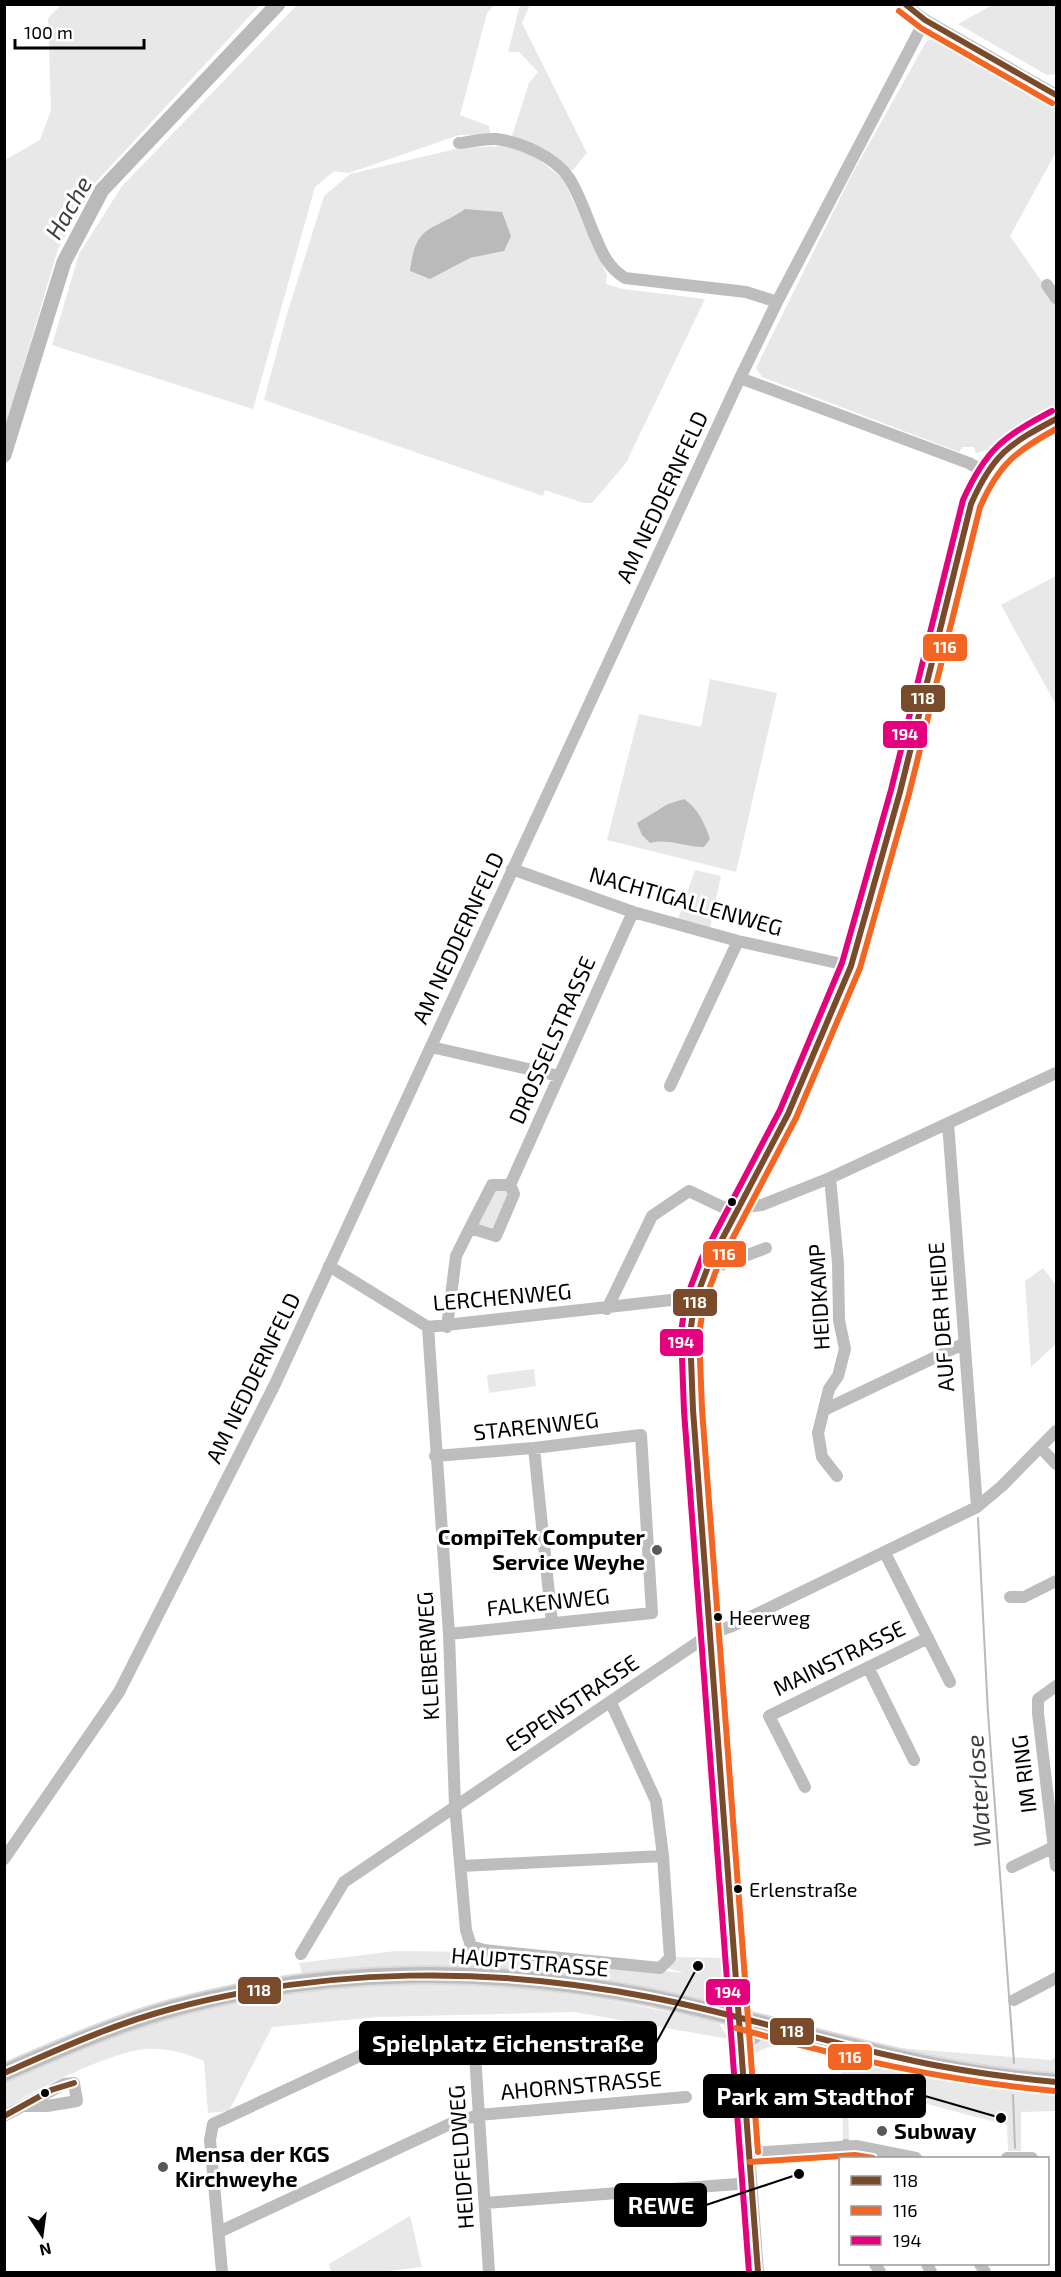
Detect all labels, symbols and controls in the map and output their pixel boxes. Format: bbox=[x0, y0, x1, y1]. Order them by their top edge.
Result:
scale bar bbox=[15, 12, 144, 50]
text: 100 m bbox=[24, 21, 73, 43]
water label: Hache bbox=[38, 170, 97, 244]
street label: AM NEDDERNFELD bbox=[610, 407, 712, 587]
line badge: 116 bbox=[922, 633, 968, 662]
text: 116 bbox=[933, 637, 957, 656]
line badge: 118 bbox=[900, 684, 946, 713]
text: 118 bbox=[911, 688, 935, 707]
line badge: 194 bbox=[882, 720, 928, 749]
text: 194 bbox=[892, 724, 918, 743]
street label: AM NEDDERNFELD bbox=[406, 848, 508, 1028]
street label: NACHTIGALLENWEG bbox=[587, 860, 786, 940]
street label: DROSSELSTRASSE bbox=[502, 952, 600, 1127]
unlabelled marker bbox=[726, 1196, 738, 1208]
line badge: 116 bbox=[702, 1240, 747, 1268]
street label: AUF DER HEIDE bbox=[922, 1241, 958, 1393]
street label: HEIDKAMP bbox=[802, 1243, 834, 1351]
text: 116 bbox=[712, 1244, 736, 1263]
street label: LERCHENWEG bbox=[431, 1277, 572, 1315]
street label: AM NEDDERNFELD bbox=[200, 1288, 305, 1467]
line badge: 118 bbox=[672, 1288, 718, 1317]
text: 118 bbox=[683, 1292, 707, 1311]
line badge: 194 bbox=[659, 1328, 704, 1357]
text: 194 bbox=[668, 1332, 694, 1351]
street label: STARENWEG bbox=[472, 1406, 600, 1445]
place label: CompiTek Computer Service Weyhe bbox=[438, 1523, 646, 1575]
marker: CompiTek Computer Service Weyhe bbox=[650, 1543, 664, 1557]
street label: FALKENWEG bbox=[485, 1582, 611, 1620]
street label: KLEIBERWEG bbox=[411, 1591, 443, 1721]
place label: Heerweg bbox=[729, 1605, 810, 1629]
marker: Heerweg bbox=[712, 1611, 724, 1623]
street label: MAINSTRASSE bbox=[768, 1614, 909, 1700]
street label: ESPENSTRASSE bbox=[500, 1648, 643, 1756]
water label: Waterlose bbox=[959, 1734, 996, 1849]
street label: IM RING bbox=[1005, 1734, 1041, 1815]
place label: Erlenstraße bbox=[749, 1877, 858, 1901]
marker: Erlenstraße bbox=[732, 1883, 744, 1895]
street label: HAUPTSTRASSE bbox=[450, 1941, 610, 1981]
line badge: 118 bbox=[237, 1976, 282, 2005]
line badge: 194 bbox=[705, 1978, 751, 2006]
text: 118 bbox=[247, 1980, 271, 1999]
text: 194 bbox=[715, 1982, 741, 2001]
line badge: 118 bbox=[769, 2017, 815, 2046]
text: 118 bbox=[780, 2021, 804, 2040]
callout: Spielplatz Eichenstraße bbox=[360, 2022, 656, 2064]
text: Spielplatz Eichenstraße bbox=[372, 2028, 644, 2057]
line badge: 116 bbox=[827, 2043, 873, 2071]
text: 116 bbox=[838, 2047, 862, 2066]
street label: AHORNSTRASSE bbox=[499, 2064, 663, 2104]
callout: Park am Stadthof bbox=[704, 2075, 925, 2117]
text: Park am Stadthof bbox=[716, 2081, 915, 2110]
street label: HEIDFELDWEG bbox=[442, 2084, 478, 2230]
unlabelled marker bbox=[39, 2087, 51, 2099]
place label: Subway bbox=[894, 2117, 977, 2144]
marker: Subway bbox=[875, 2124, 889, 2138]
place label: Mensa der KGS Kirchweyhe bbox=[175, 2140, 330, 2192]
legend bbox=[839, 2157, 1049, 2265]
marker: Mensa der KGS Kirchweyhe bbox=[156, 2160, 170, 2174]
text: 118 bbox=[893, 2169, 918, 2191]
callout: REWE bbox=[615, 2184, 706, 2226]
text: REWE bbox=[628, 2190, 694, 2219]
text: 116 bbox=[893, 2199, 918, 2221]
north arrow bbox=[12, 2205, 72, 2265]
text: 194 bbox=[893, 2229, 922, 2251]
text: N bbox=[38, 2240, 53, 2261]

